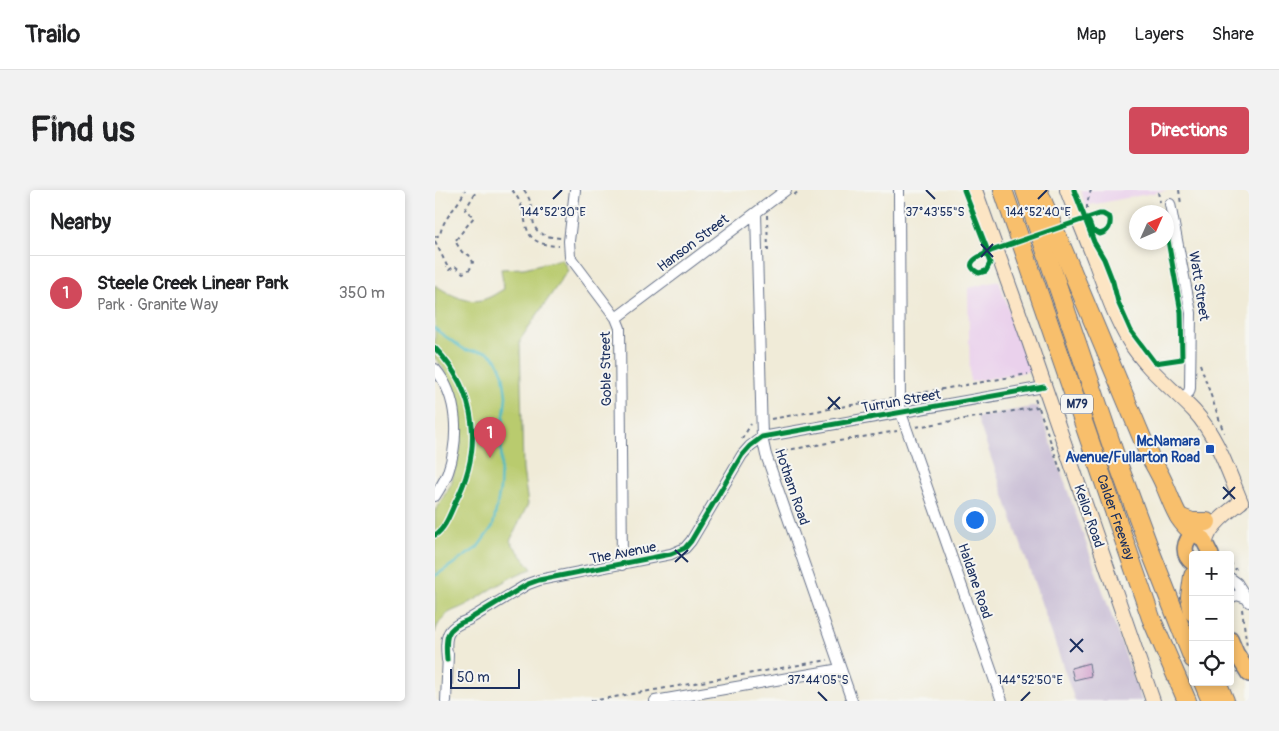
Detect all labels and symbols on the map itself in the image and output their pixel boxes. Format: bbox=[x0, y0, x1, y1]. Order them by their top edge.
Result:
text: 144°52'30"E bbox=[520, 205, 586, 220]
text: 37°43'55"S bbox=[905, 205, 965, 220]
text: 144°52'40"E bbox=[1005, 205, 1071, 220]
north arrow bbox=[1129, 205, 1174, 250]
street label: Hanson Street bbox=[654, 210, 732, 275]
street label: Watt Street bbox=[1185, 250, 1213, 322]
street label: Goble Street bbox=[597, 331, 615, 407]
street label: Turrun Street bbox=[860, 386, 942, 416]
road number: M79 bbox=[1061, 394, 1093, 413]
pin: 1 bbox=[474, 417, 506, 458]
place label: McNamara Avenue/Fullarton Road bbox=[1065, 433, 1200, 466]
marker: McNamara Avenue/Fullarton Road bbox=[1204, 443, 1216, 455]
street label: Hotham Road bbox=[771, 447, 813, 528]
street label: Calder Freeway bbox=[1093, 472, 1139, 562]
street label: Keilor Road bbox=[1070, 482, 1108, 550]
your location bbox=[962, 507, 988, 533]
street label: The Avenue bbox=[588, 538, 658, 568]
street label: Haldane Road bbox=[954, 541, 996, 621]
scale bar bbox=[450, 666, 520, 689]
text: 37°44'05"S bbox=[787, 673, 849, 688]
text: 144°52'50"E bbox=[997, 673, 1063, 688]

